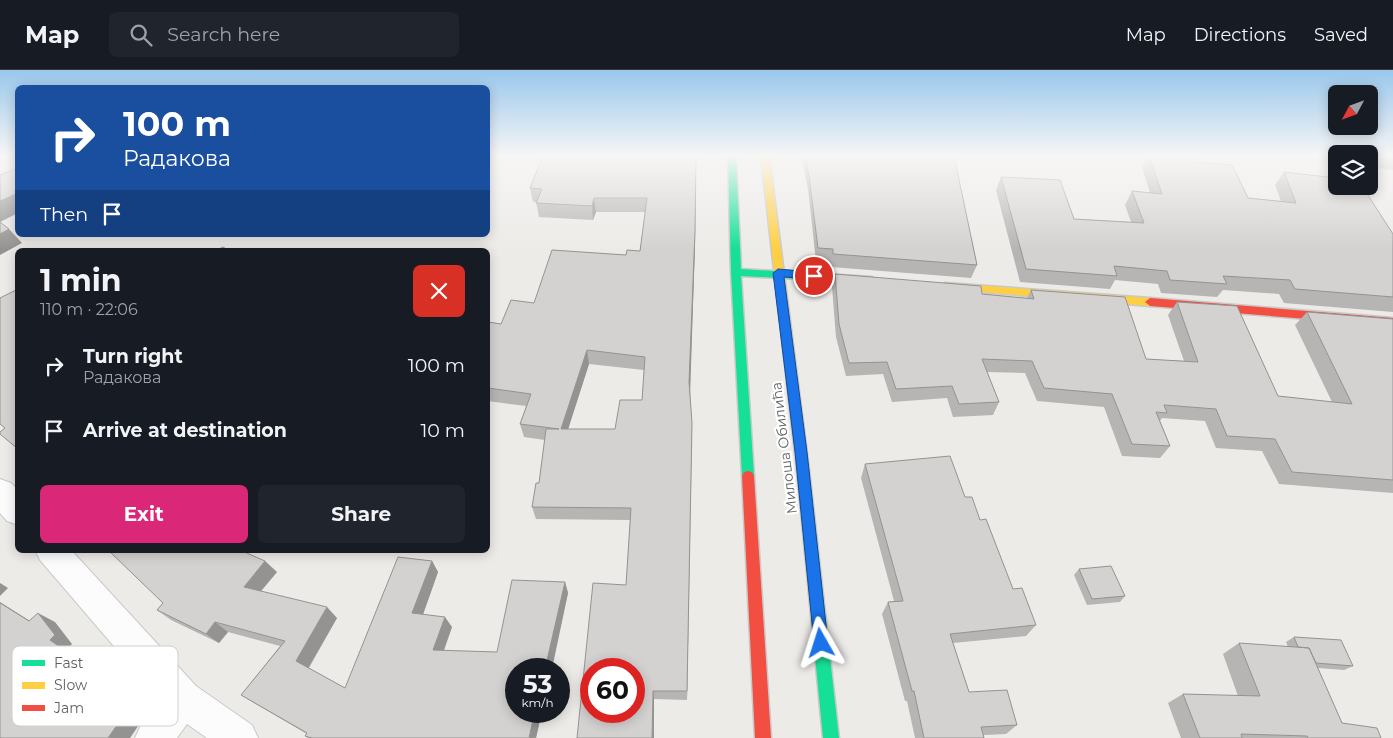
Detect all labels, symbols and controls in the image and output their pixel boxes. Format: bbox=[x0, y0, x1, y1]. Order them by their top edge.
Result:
search box bbox=[109, 12, 459, 57]
text: Map bbox=[25, 20, 79, 49]
icon: search bbox=[127, 21, 155, 49]
text: Search here bbox=[167, 23, 280, 46]
text: Map bbox=[1126, 24, 1166, 46]
text: Directions bbox=[1194, 24, 1286, 46]
text: Saved bbox=[1314, 24, 1368, 46]
north arrow bbox=[1328, 85, 1378, 135]
map controls bbox=[1328, 85, 1378, 195]
text: 100 m bbox=[123, 102, 231, 145]
icon: right bbox=[40, 105, 105, 170]
text: Радакова bbox=[123, 145, 231, 172]
button: layers bbox=[1328, 145, 1378, 195]
icon: arrive bbox=[98, 200, 126, 228]
text: Then bbox=[40, 203, 88, 226]
pin bbox=[793, 255, 835, 297]
text: 1 min bbox=[40, 262, 121, 299]
icon: arrive bbox=[800, 262, 828, 290]
button: close bbox=[413, 265, 465, 317]
text: 110 m · 22:06 bbox=[40, 300, 138, 319]
text: Turn right bbox=[83, 345, 183, 368]
icon: right bbox=[40, 352, 68, 380]
text: 100 m bbox=[408, 354, 465, 377]
text: Радакова bbox=[83, 368, 161, 387]
street label: Милоша Обилића bbox=[767, 381, 801, 515]
icon: arrive bbox=[40, 417, 68, 445]
text: Arrive at destination bbox=[83, 419, 287, 442]
text: 10 m bbox=[420, 419, 465, 442]
button: Exit bbox=[40, 485, 248, 543]
button: Share bbox=[258, 485, 465, 543]
position arrow bbox=[794, 616, 846, 668]
legend bbox=[12, 646, 178, 726]
text: Fast bbox=[54, 654, 84, 672]
speed limit sign: 60 bbox=[580, 658, 645, 723]
text: 53 bbox=[523, 669, 552, 699]
text: Slow bbox=[54, 676, 88, 694]
text: km/h bbox=[521, 695, 554, 710]
text: Jam bbox=[53, 699, 84, 717]

